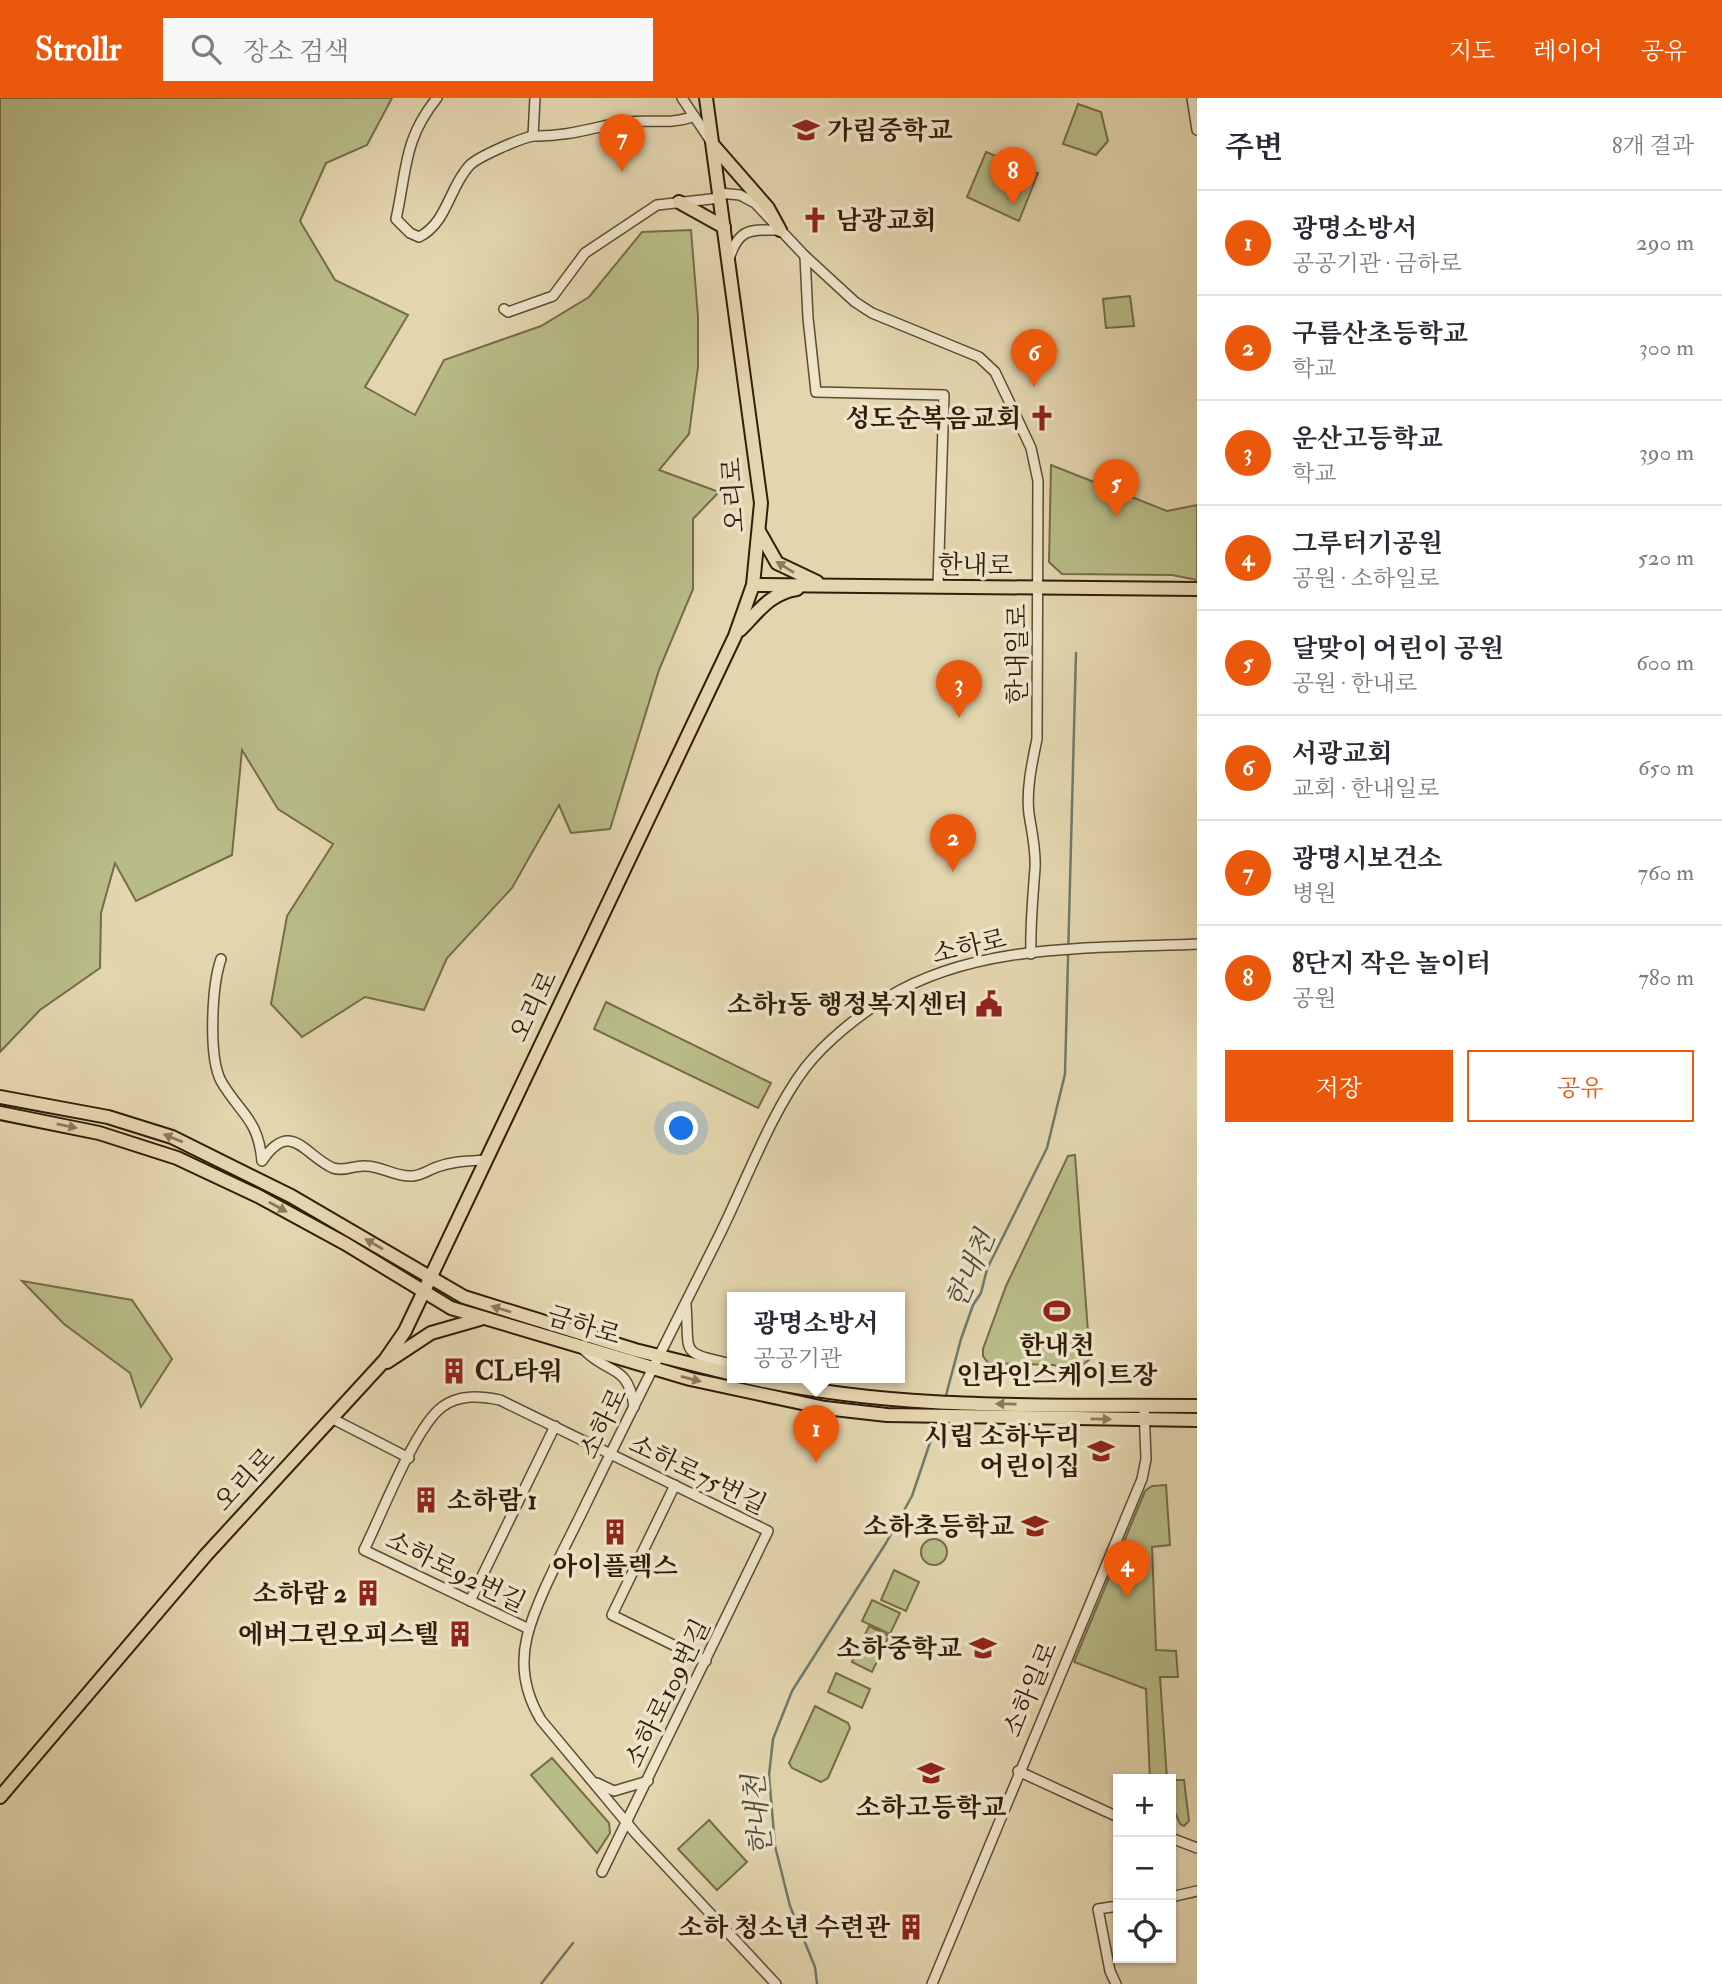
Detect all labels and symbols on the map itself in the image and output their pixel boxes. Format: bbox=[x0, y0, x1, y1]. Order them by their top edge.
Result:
pin: 7 bbox=[599, 114, 645, 172]
school or university icon: 가림중학교 bbox=[791, 115, 821, 145]
place label: 가림중학교 bbox=[827, 115, 953, 147]
pin: 8 bbox=[990, 147, 1036, 205]
church icon: 남광교회 bbox=[800, 205, 830, 235]
place label: 남광교회 bbox=[836, 205, 936, 237]
pin: 6 bbox=[1011, 329, 1057, 387]
place label: 성도순복음교회 bbox=[845, 403, 1021, 435]
church icon: 성도순복음교회 bbox=[1027, 403, 1057, 433]
street label: 오리로 bbox=[716, 456, 752, 533]
pin: 5 bbox=[1093, 459, 1139, 517]
street label: 한내로 bbox=[937, 549, 1013, 583]
one-way arrow bbox=[775, 560, 795, 573]
street label: 한내일로 bbox=[1002, 604, 1034, 704]
pin: 3 bbox=[936, 660, 982, 718]
pin: 2 bbox=[930, 814, 976, 872]
street label: 소하로 bbox=[929, 923, 1010, 971]
street label: 오리로 bbox=[503, 966, 565, 1047]
place label: 소하1동 행정복지센터 bbox=[727, 989, 968, 1021]
public building icon: 소하1동 행정복지센터 bbox=[974, 989, 1004, 1019]
your location bbox=[664, 1111, 698, 1145]
one-way arrow bbox=[56, 1120, 78, 1131]
one-way arrow bbox=[162, 1132, 183, 1143]
one-way arrow bbox=[269, 1201, 288, 1213]
water label: 한내천 bbox=[939, 1224, 1004, 1314]
one-way arrow bbox=[364, 1238, 383, 1250]
sports icon: 한내천 인라인스케이트장 bbox=[1042, 1296, 1072, 1326]
street label: 금하로 bbox=[543, 1300, 624, 1352]
one-way arrow bbox=[491, 1303, 512, 1313]
place label: 한내천 인라인스케이트장 bbox=[957, 1330, 1158, 1392]
building icon: CL타워 bbox=[439, 1356, 469, 1386]
place label: CL타워 bbox=[475, 1356, 563, 1388]
one-way arrow bbox=[680, 1374, 702, 1385]
street label: 소하로 bbox=[573, 1383, 635, 1464]
one-way arrow bbox=[995, 1398, 1017, 1410]
pin: 1 bbox=[793, 1405, 839, 1463]
one-way arrow bbox=[1090, 1413, 1112, 1425]
place label: 시립 소하누리 어린이집 bbox=[924, 1421, 1080, 1483]
street label: 소하로75번길 bbox=[624, 1428, 772, 1522]
school or university icon: 시립 소하누리 어린이집 bbox=[1086, 1436, 1116, 1466]
street label: 오리로 bbox=[207, 1441, 282, 1518]
building icon: 소하람 1 bbox=[411, 1485, 441, 1515]
place label: 소하람 1 bbox=[447, 1485, 537, 1517]
place label: 소하초등학교 bbox=[863, 1511, 1014, 1543]
school or university icon: 소하초등학교 bbox=[1020, 1511, 1050, 1541]
building icon: 아이플렉스 bbox=[600, 1517, 630, 1547]
street label: 소하로92번길 bbox=[380, 1524, 531, 1620]
pin: 4 bbox=[1104, 1540, 1150, 1598]
place label: 아이플렉스 bbox=[552, 1551, 678, 1583]
place label: 소하람 2 bbox=[253, 1578, 347, 1610]
building icon: 소하람 2 bbox=[353, 1578, 383, 1608]
street label: 소하로109번길 bbox=[618, 1614, 718, 1773]
place label: 에버그린오피스텔 bbox=[238, 1619, 439, 1651]
building icon: 에버그린오피스텔 bbox=[445, 1619, 475, 1649]
place label: 소하중학교 bbox=[836, 1633, 962, 1665]
school or university icon: 소하중학교 bbox=[968, 1633, 998, 1663]
street label: 소하일로 bbox=[997, 1637, 1065, 1742]
school or university icon: 소하고등학교 bbox=[916, 1758, 946, 1788]
water label: 한내천 bbox=[737, 1771, 780, 1857]
place label: 소하고등학교 bbox=[856, 1792, 1006, 1824]
place label: 소하 청소년 수련관 bbox=[678, 1912, 891, 1944]
building icon: 소하 청소년 수련관 bbox=[896, 1912, 926, 1942]

